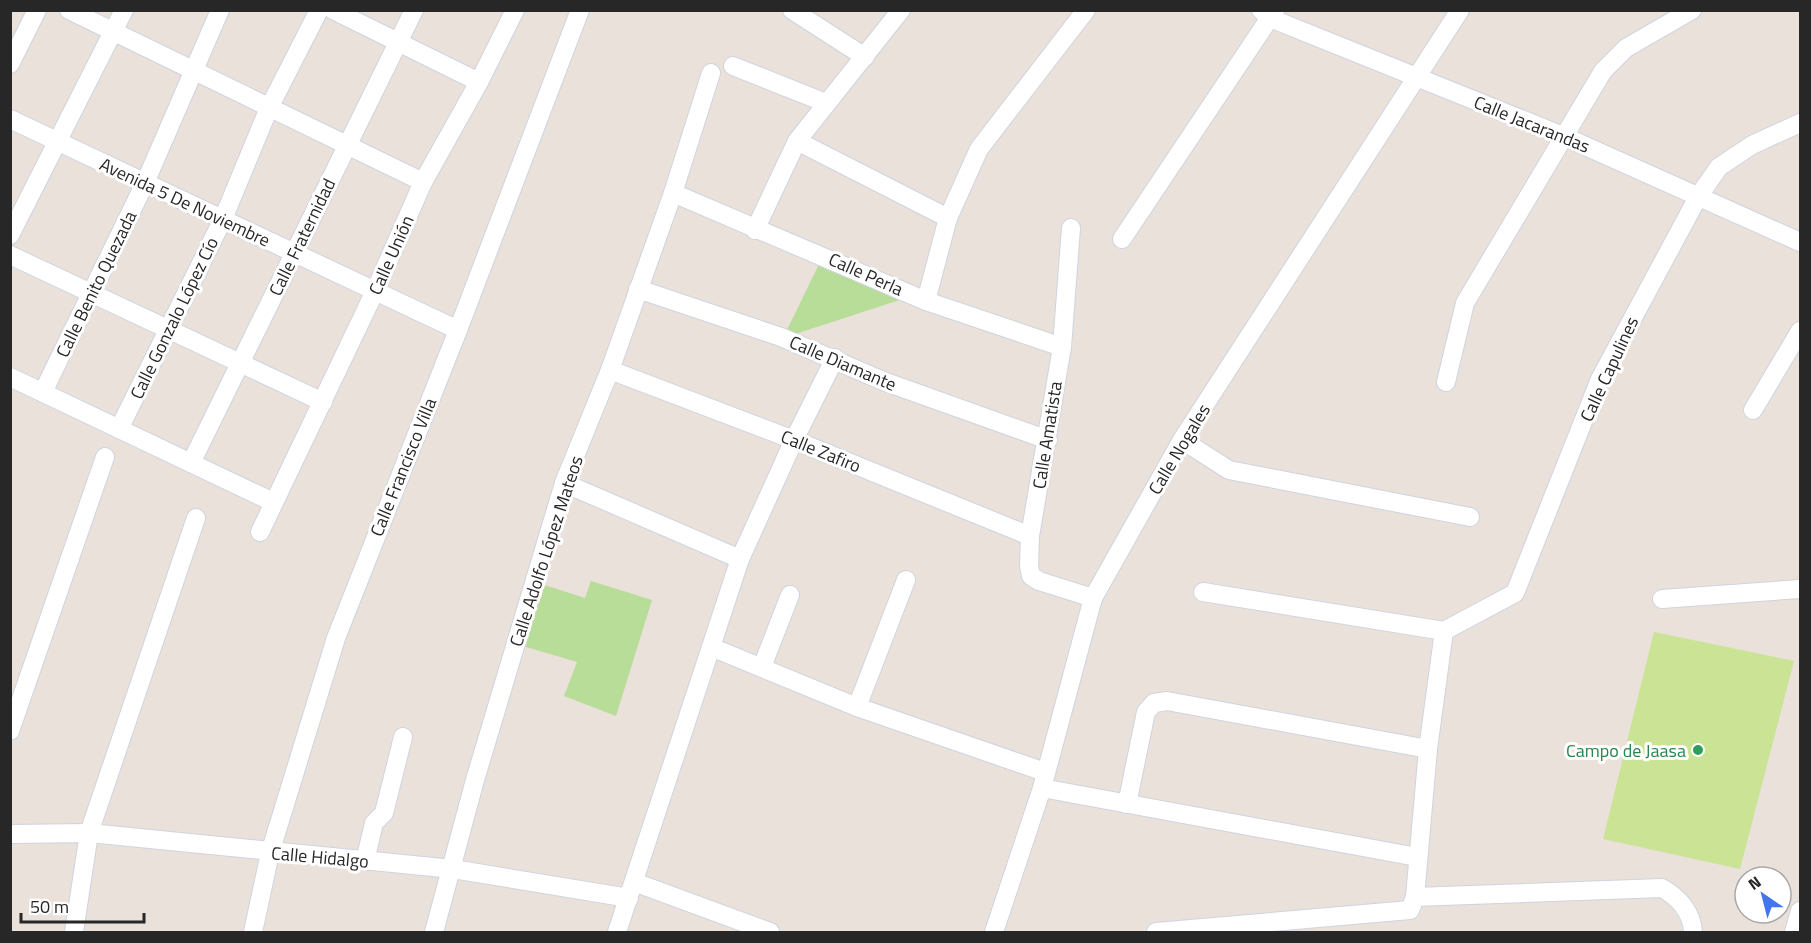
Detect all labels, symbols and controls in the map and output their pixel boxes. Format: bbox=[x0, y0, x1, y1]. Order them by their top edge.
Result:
street label: Calle Jacarandas bbox=[1470, 88, 1594, 160]
street label: Avenida 5 De Noviembre bbox=[95, 151, 275, 253]
street label: Calle Fraternidad bbox=[262, 174, 342, 300]
street label: Calle Benito Quezada bbox=[49, 206, 143, 362]
street label: Calle Unión bbox=[361, 211, 421, 299]
street label: Calle Gonzalo López Cío bbox=[123, 232, 225, 404]
street label: Calle Perla bbox=[824, 246, 908, 302]
street label: Calle Capulines bbox=[1573, 312, 1645, 426]
street label: Calle Diamante bbox=[785, 328, 901, 398]
street label: Calle Amatista bbox=[1025, 379, 1069, 491]
street label: Calle Francisco Villa bbox=[363, 394, 443, 540]
street label: Calle Nogales bbox=[1141, 398, 1217, 500]
street label: Calle Zafiro bbox=[777, 423, 865, 479]
street label: Calle Adolfo López Mateos bbox=[502, 452, 590, 650]
place label: Campo de Jaasa bbox=[1566, 737, 1686, 764]
marker: Campo de Jaasa bbox=[1691, 743, 1705, 757]
street label: Calle Hidalgo bbox=[270, 839, 370, 875]
north arrow bbox=[1733, 865, 1793, 925]
text: N bbox=[1743, 870, 1766, 896]
scale bar bbox=[21, 886, 144, 924]
text: 50 m bbox=[30, 893, 69, 920]

